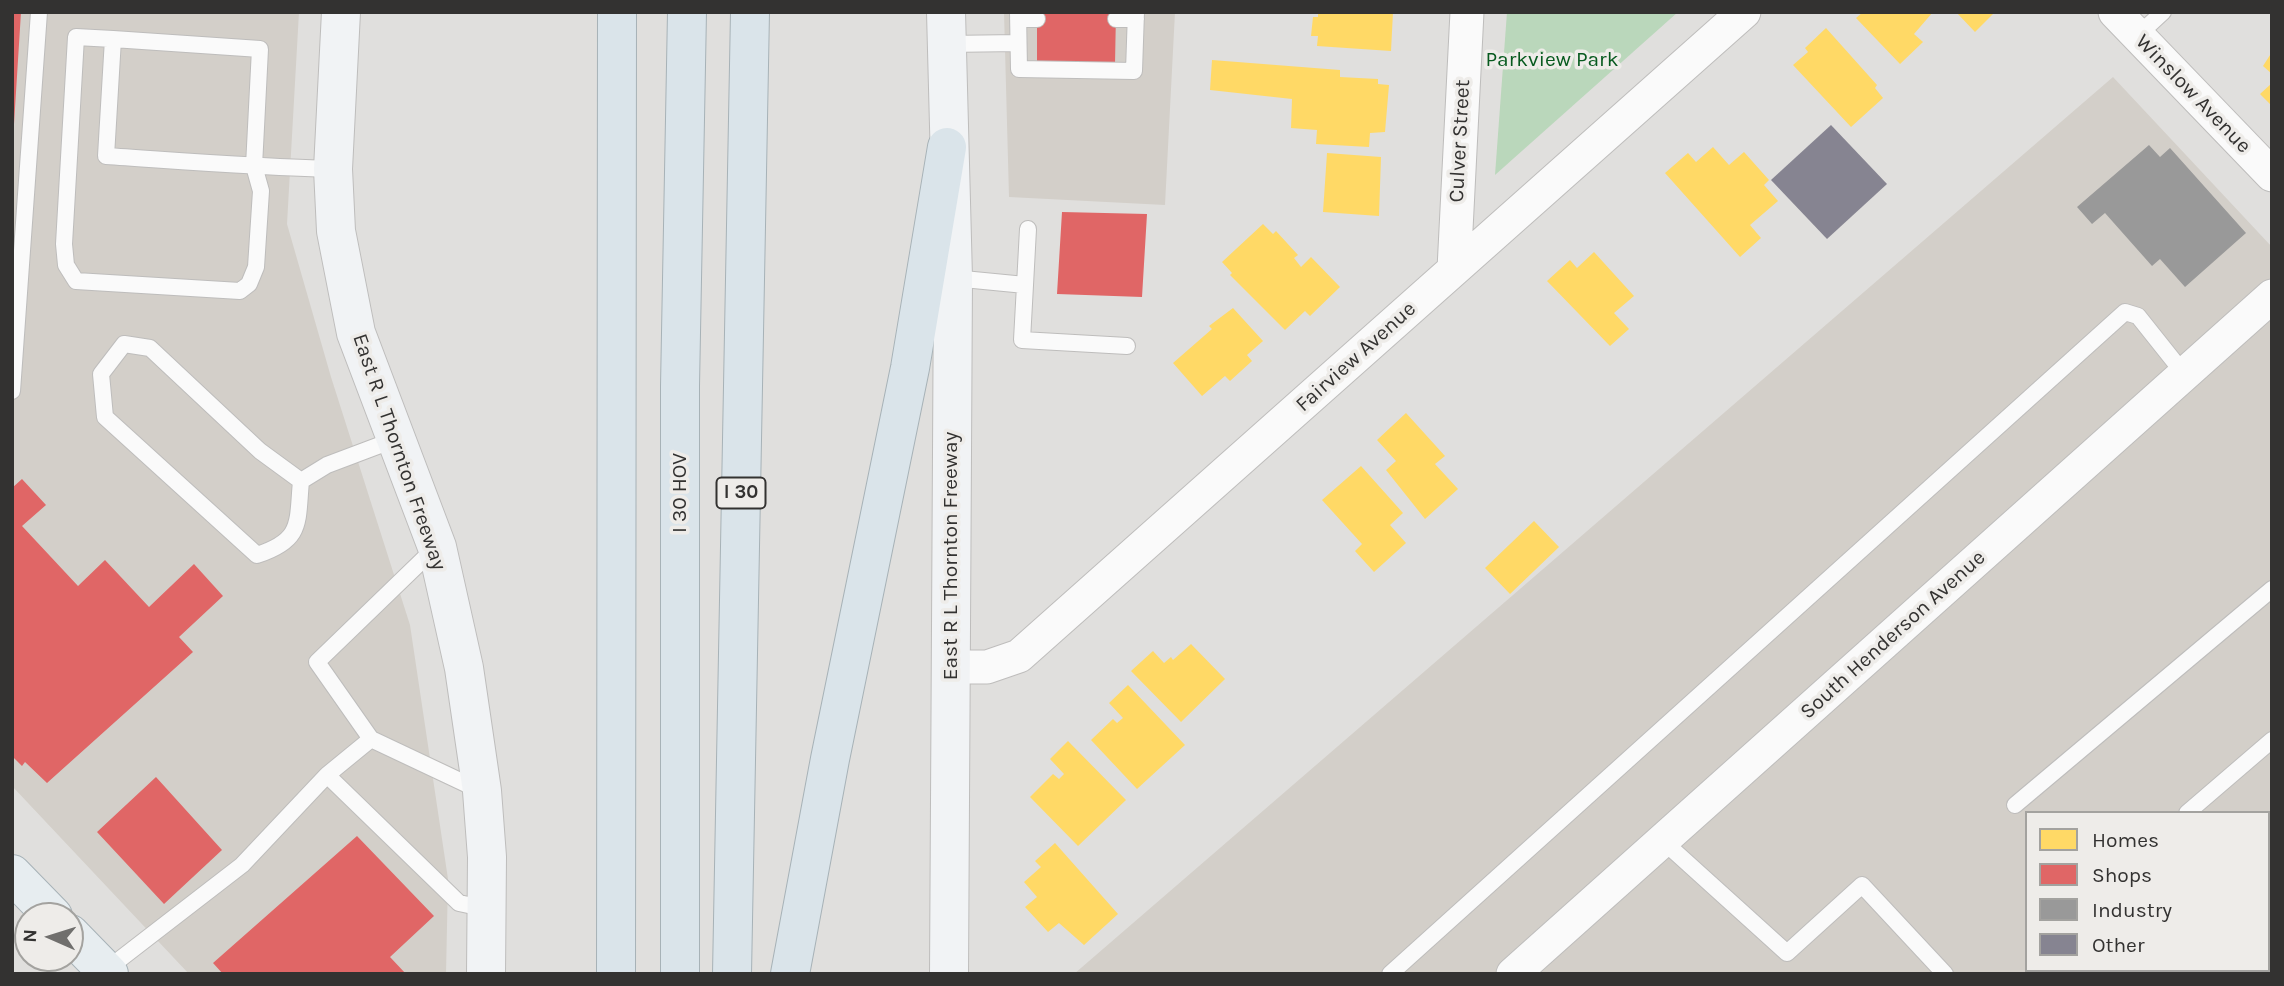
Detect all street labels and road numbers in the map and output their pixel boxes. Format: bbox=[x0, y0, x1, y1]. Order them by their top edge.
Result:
street label: Winslow Avenue bbox=[2130, 29, 2256, 159]
street label: Culver Street bbox=[1444, 79, 1476, 203]
street label: Fairview Avenue bbox=[1291, 297, 1421, 417]
street label: East R L Thornton Freeway bbox=[347, 330, 451, 574]
street label: East R L Thornton Freeway bbox=[938, 432, 964, 680]
street label: I 30 HOV bbox=[667, 453, 693, 533]
road number: I 30 bbox=[716, 478, 766, 508]
street label: South Henderson Avenue bbox=[1795, 545, 1991, 725]

